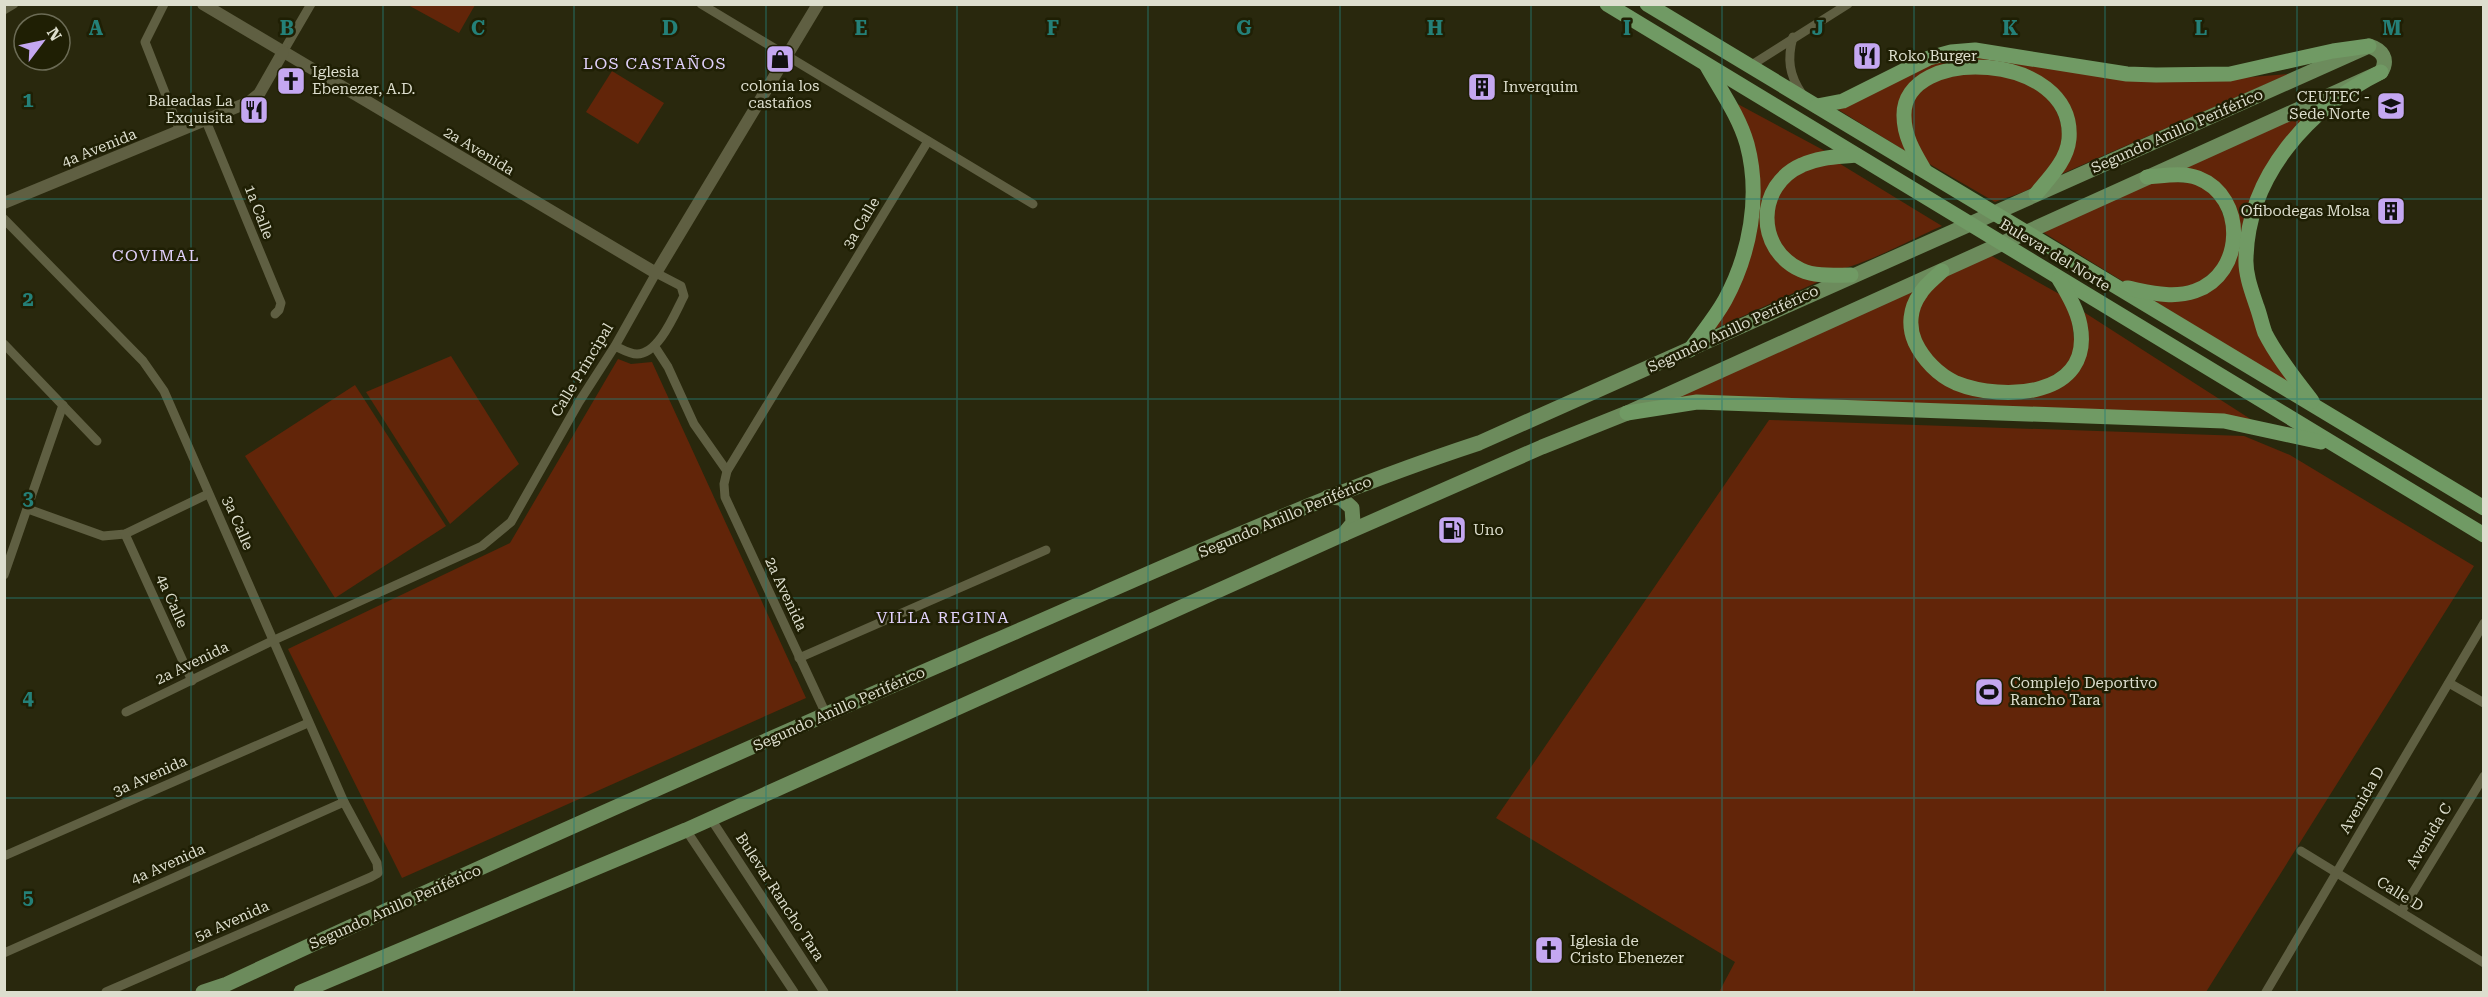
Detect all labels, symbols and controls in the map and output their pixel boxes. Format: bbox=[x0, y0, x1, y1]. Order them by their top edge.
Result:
north arrow bbox=[12, 12, 72, 72]
text: A bbox=[89, 16, 104, 40]
text: B bbox=[280, 16, 294, 40]
text: C bbox=[471, 16, 485, 40]
text: D bbox=[662, 16, 678, 40]
text: E bbox=[855, 16, 868, 40]
text: F bbox=[1047, 16, 1059, 40]
text: G bbox=[1236, 16, 1252, 40]
text: H bbox=[1427, 16, 1443, 40]
text: I bbox=[1623, 16, 1631, 40]
text: J bbox=[1812, 16, 1824, 40]
text: K bbox=[2002, 16, 2018, 40]
text: L bbox=[2195, 16, 2208, 40]
text: M bbox=[2382, 16, 2402, 40]
text: N bbox=[43, 24, 66, 45]
restaurant icon: Roko Burger bbox=[1851, 40, 1883, 72]
shop icon: colonia los castaños bbox=[764, 43, 796, 75]
place label: Roko Burger bbox=[1888, 47, 1977, 65]
district label: LOS CASTAÑOS bbox=[583, 54, 727, 73]
place label: Iglesia Ebenezer, A.D. bbox=[312, 63, 415, 98]
church icon: Iglesia Ebenezer, A.D. bbox=[275, 65, 307, 97]
building icon: Inverquim bbox=[1466, 71, 1498, 103]
place label: colonia los castaños bbox=[741, 77, 819, 112]
place label: Inverquim bbox=[1503, 78, 1578, 96]
street label: Segundo Anillo Periférico bbox=[2088, 85, 2266, 177]
text: 1 bbox=[22, 88, 34, 112]
place label: CEUTEC - Sede Norte bbox=[2289, 88, 2370, 123]
school or university icon: CEUTEC - Sede Norte bbox=[2375, 90, 2407, 122]
place label: Baleadas La Exquisita bbox=[148, 92, 233, 127]
restaurant icon: Baleadas La Exquisita bbox=[238, 94, 270, 126]
street label: 2a Avenida bbox=[440, 123, 518, 179]
street label: 4a Avenida bbox=[59, 125, 139, 171]
street label: 1a Calle bbox=[240, 182, 278, 242]
street label: 3a Calle bbox=[839, 194, 883, 252]
building icon: Ofibodegas Molsa bbox=[2375, 195, 2407, 227]
place label: Ofibodegas Molsa bbox=[2241, 202, 2370, 220]
street label: Bulevar del Norte bbox=[1996, 215, 2114, 295]
district label: COVIMAL bbox=[112, 246, 200, 265]
street label: Segundo Anillo Periférico bbox=[1645, 281, 1821, 377]
text: 2 bbox=[22, 287, 34, 311]
street label: Calle Principal bbox=[547, 320, 617, 420]
street label: Segundo Anillo Periférico bbox=[1196, 472, 1374, 562]
text: 3 bbox=[22, 486, 34, 510]
street label: 3a Calle bbox=[219, 493, 257, 553]
fuel station icon: Uno bbox=[1436, 514, 1468, 546]
place label: Uno bbox=[1473, 521, 1504, 539]
street label: 2a Avenida bbox=[761, 554, 811, 634]
street label: 4a Calle bbox=[152, 571, 192, 631]
district label: VILLA REGINA bbox=[876, 608, 1010, 627]
street label: 2a Avenida bbox=[152, 638, 232, 688]
street label: Segundo Anillo Periférico bbox=[750, 663, 928, 755]
place label: Complejo Deportivo Rancho Tara bbox=[2010, 674, 2157, 709]
sports icon: Complejo Deportivo Rancho Tara bbox=[1973, 676, 2005, 708]
text: 4 bbox=[22, 686, 34, 710]
street label: 3a Avenida bbox=[110, 752, 190, 800]
street label: Avenida D bbox=[2336, 763, 2388, 837]
street label: Avenida C bbox=[2402, 800, 2456, 872]
street label: Bulevar Rancho Tara bbox=[732, 830, 828, 964]
street label: 4a Avenida bbox=[128, 840, 208, 888]
street label: Segundo Anillo Periférico bbox=[306, 861, 484, 953]
street label: Calle D bbox=[2373, 873, 2427, 915]
text: 5 bbox=[22, 885, 34, 909]
street label: 5a Avenida bbox=[192, 897, 272, 945]
place label: Iglesia de Cristo Ebenezer bbox=[1570, 932, 1684, 967]
church icon: Iglesia de Cristo Ebenezer bbox=[1533, 934, 1565, 966]

